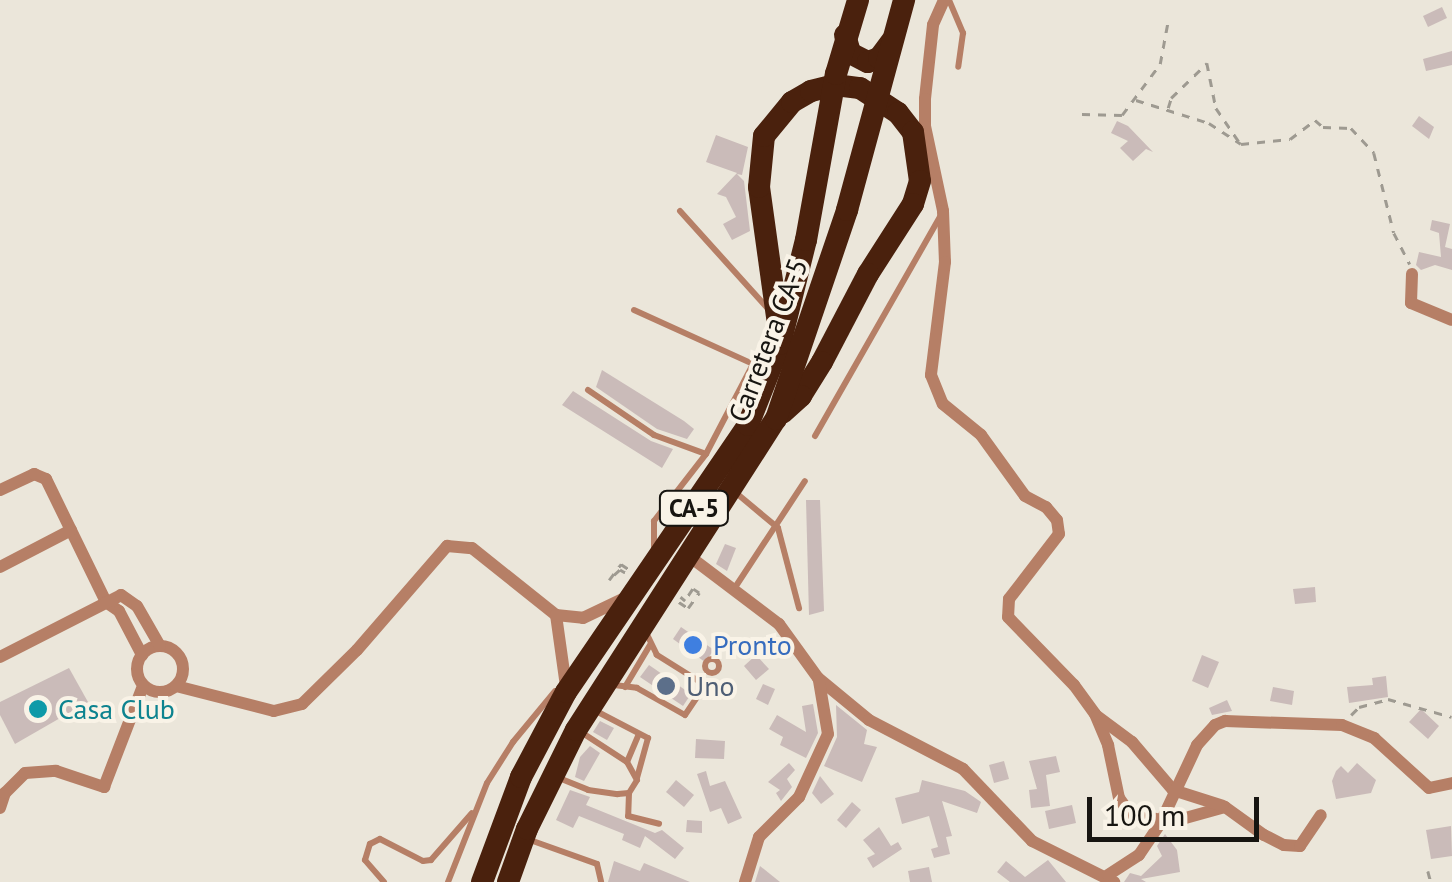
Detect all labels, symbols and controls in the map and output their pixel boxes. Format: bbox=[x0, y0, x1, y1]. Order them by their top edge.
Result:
street label: Carretera CA-5 bbox=[721, 253, 815, 427]
road number: CA-5 bbox=[656, 488, 732, 528]
place label: Pronto bbox=[713, 628, 792, 662]
marker: Pronto bbox=[682, 634, 704, 656]
place label: Uno bbox=[686, 669, 735, 703]
marker: Uno bbox=[655, 675, 677, 697]
place label: Casa Club bbox=[58, 692, 175, 726]
marker: Casa Club bbox=[27, 698, 49, 720]
scale bar bbox=[1092, 777, 1264, 839]
text: 100 m bbox=[1104, 795, 1185, 834]

